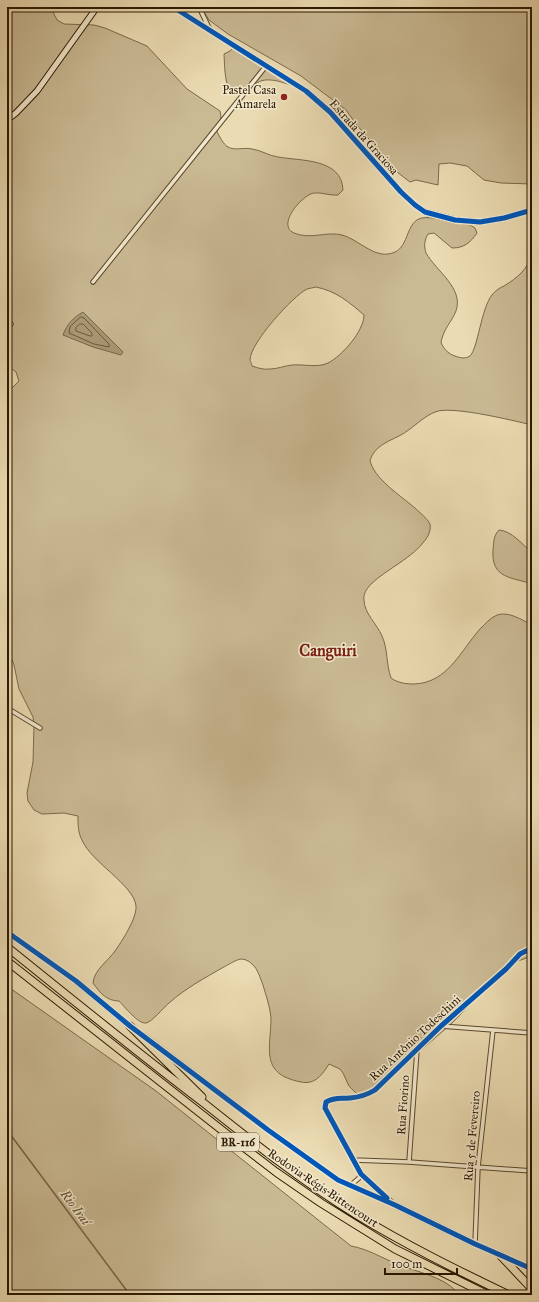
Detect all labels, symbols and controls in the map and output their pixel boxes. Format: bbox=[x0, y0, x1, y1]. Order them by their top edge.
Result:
place label: Pastel Casa Amarela bbox=[222, 83, 277, 111]
marker: Pastel Casa Amarela bbox=[279, 92, 289, 102]
street label: Estrada da Graciosa bbox=[327, 97, 402, 178]
district label: Canguiri bbox=[299, 641, 357, 661]
street label: Rua Antônio Todeschini bbox=[367, 992, 464, 1084]
street label: Rua Fiorino bbox=[394, 1075, 412, 1135]
street label: Rua 5 de Fevereiro bbox=[461, 1090, 483, 1182]
road number: BR-116 bbox=[217, 1133, 259, 1151]
street label: Rodovia Régis Bittencourt bbox=[265, 1146, 381, 1231]
water label: Rio Iraí bbox=[56, 1186, 96, 1231]
scale bar bbox=[385, 1250, 457, 1276]
text: 100 m bbox=[391, 1257, 422, 1271]

